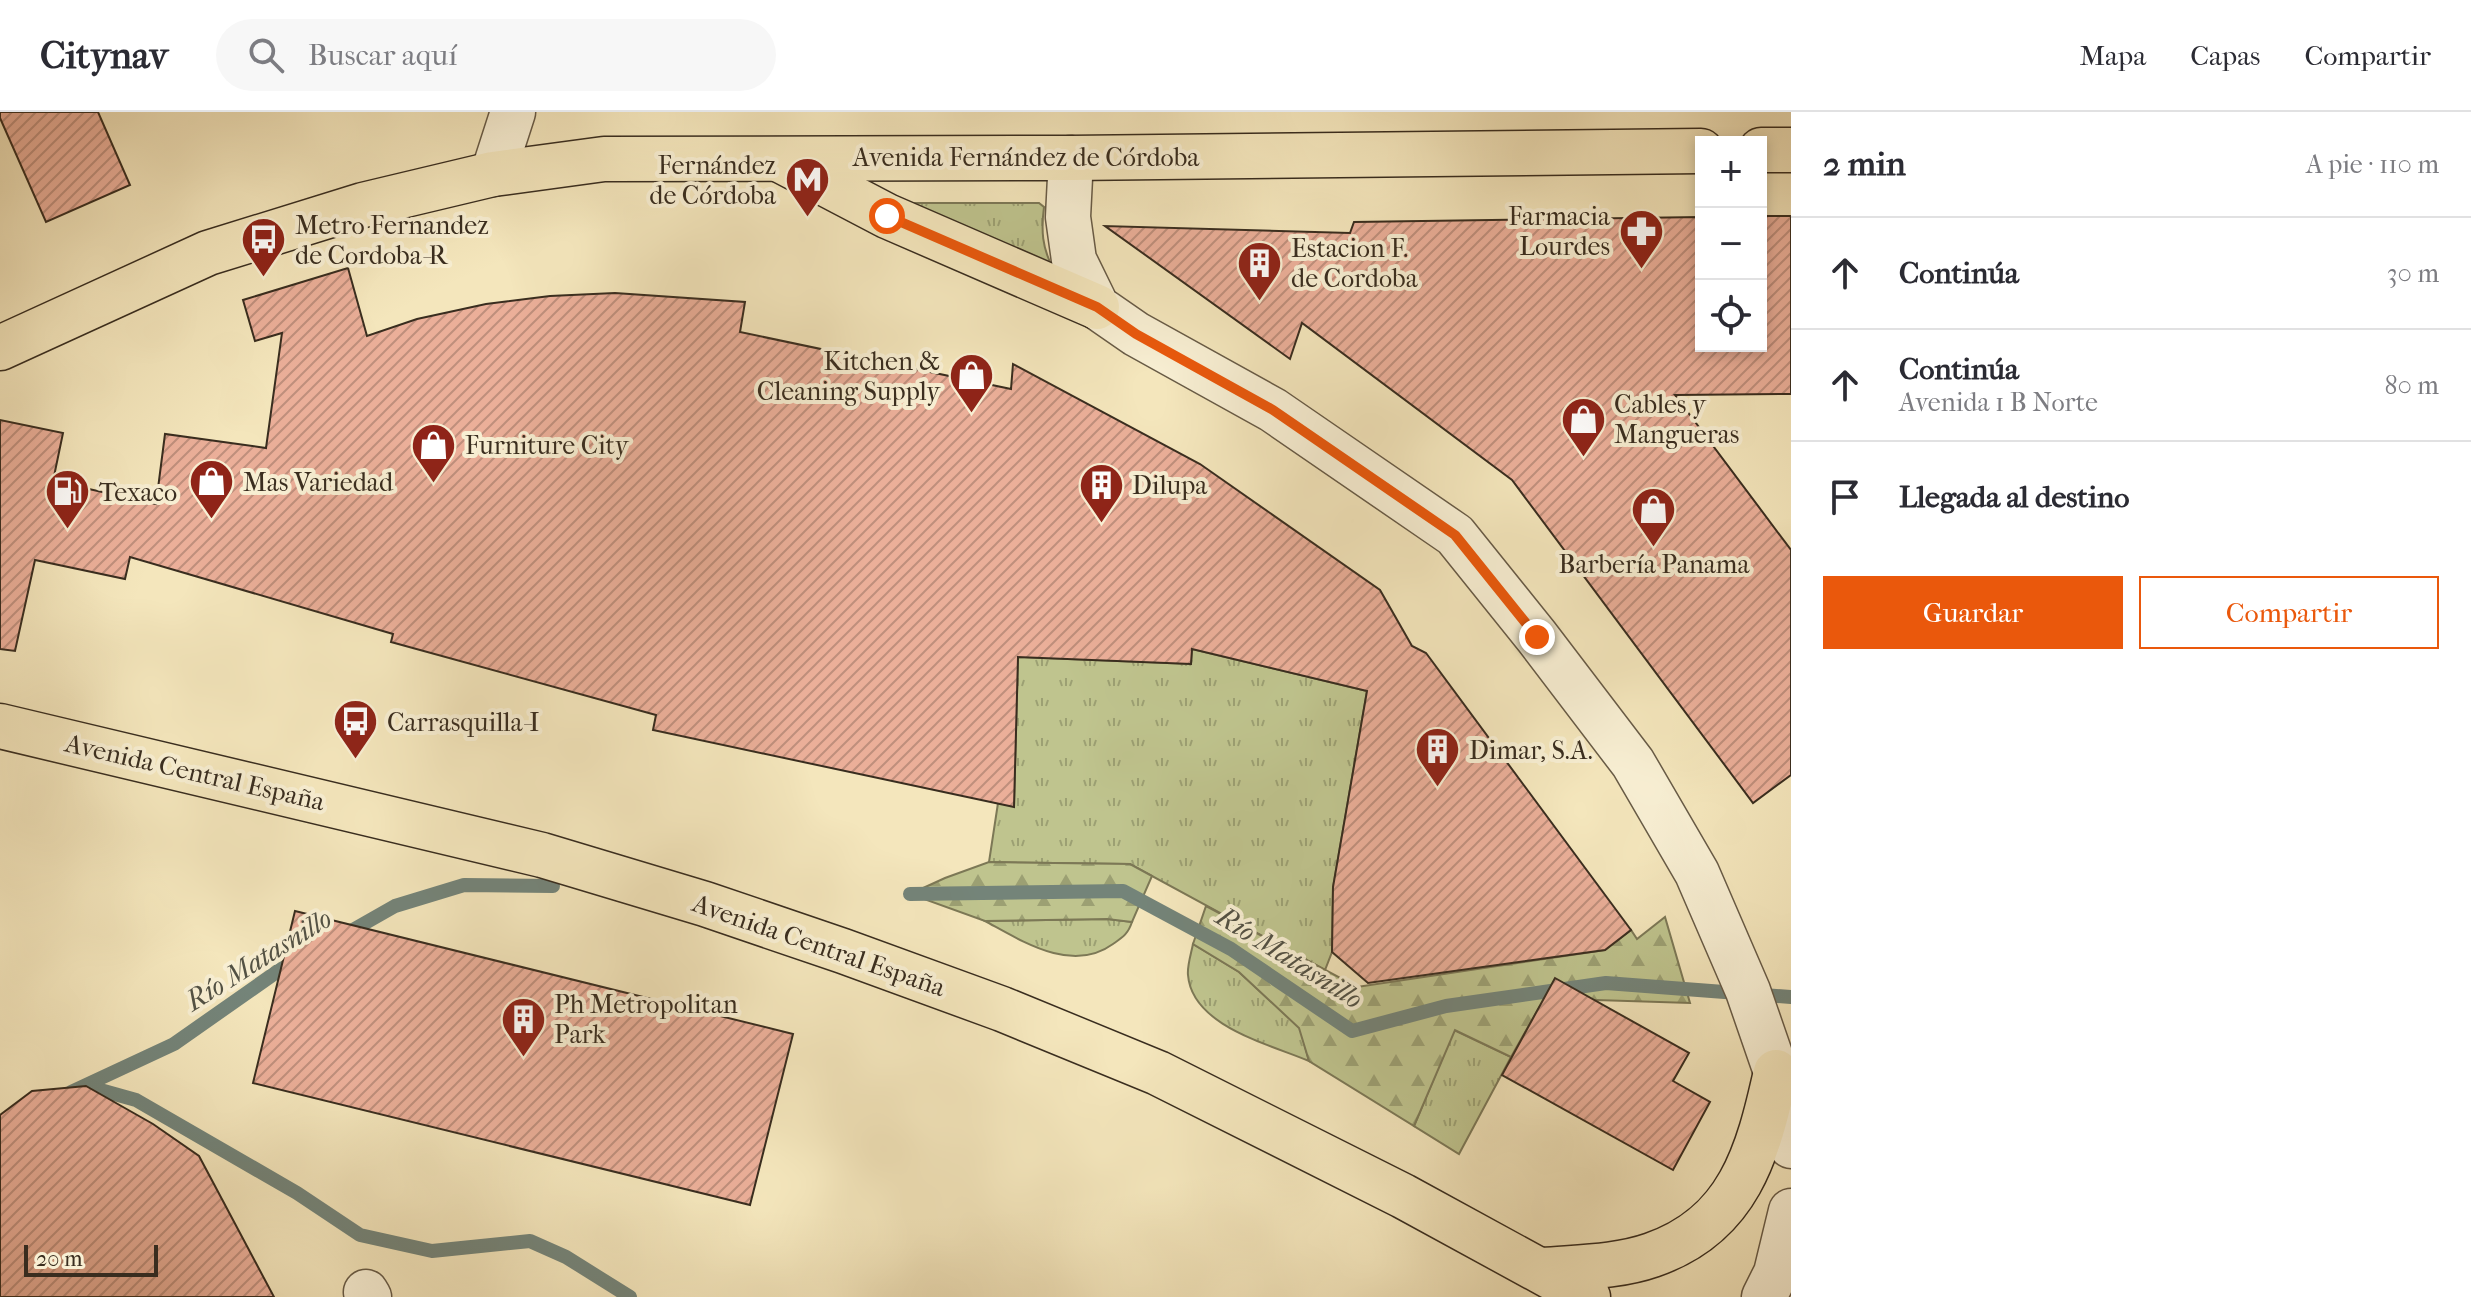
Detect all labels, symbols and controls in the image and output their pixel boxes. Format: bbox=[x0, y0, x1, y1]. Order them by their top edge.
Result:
search box bbox=[216, 19, 776, 91]
text: Citynav bbox=[40, 33, 168, 78]
icon: search bbox=[244, 33, 288, 77]
text: Buscar aquí bbox=[308, 38, 457, 73]
text: Mapa bbox=[2079, 39, 2146, 72]
text: Capas bbox=[2190, 39, 2260, 72]
text: Compartir bbox=[2304, 39, 2431, 72]
map controls bbox=[1695, 136, 1767, 352]
button: + bbox=[1695, 136, 1767, 208]
street label: Avenida Fernández de Córdoba bbox=[852, 142, 1200, 173]
text: 2 min bbox=[1823, 144, 1906, 184]
text: A pie · 110 m bbox=[2306, 149, 2439, 180]
place label: Fernández de Córdoba bbox=[649, 150, 777, 211]
metro station icon: Fernández de Córdoba bbox=[783, 156, 831, 219]
route start bbox=[869, 198, 905, 234]
place label: Farmacia Lourdes bbox=[1508, 201, 1611, 262]
pharmacy icon: Farmacia Lourdes bbox=[1617, 207, 1665, 270]
button: − bbox=[1695, 208, 1767, 280]
place label: Metro Fernandez de Cordoba-R bbox=[295, 210, 489, 271]
bus stop icon: Metro Fernandez de Cordoba-R bbox=[240, 216, 288, 279]
place label: Estacion F. de Cordoba bbox=[1291, 233, 1419, 294]
building icon: Estacion F. de Cordoba bbox=[1236, 239, 1284, 302]
icon: ahead bbox=[1823, 251, 1867, 295]
text: Continúa bbox=[1899, 256, 2019, 291]
text: 30 m bbox=[2387, 258, 2439, 289]
button: locate bbox=[1695, 280, 1767, 352]
place label: Kitchen & Cleaning Supply bbox=[757, 346, 941, 407]
shop icon: Kitchen & Cleaning Supply bbox=[947, 352, 995, 415]
text: Continúa bbox=[1899, 352, 2019, 387]
icon: ahead bbox=[1823, 363, 1867, 407]
text: 80 m bbox=[2384, 370, 2439, 401]
text: Avenida 1 B Norte bbox=[1899, 387, 2098, 418]
place label: Cables y Mangueras bbox=[1614, 389, 1739, 450]
shop icon: Cables y Mangueras bbox=[1559, 395, 1607, 458]
shop icon: Furniture City bbox=[410, 421, 458, 484]
place label: Furniture City bbox=[465, 430, 630, 461]
shop icon: Mas Variedad bbox=[188, 458, 236, 521]
building icon: Dilupa bbox=[1077, 461, 1125, 524]
place label: Mas Variedad bbox=[243, 467, 394, 498]
fuel station icon: Texaco bbox=[44, 468, 92, 531]
place label: Dilupa bbox=[1132, 470, 1208, 501]
icon: arrive bbox=[1823, 475, 1867, 519]
place label: Texaco bbox=[99, 477, 177, 508]
text: Llegada al destino bbox=[1899, 480, 2129, 515]
shop icon: Barbería Panama bbox=[1630, 485, 1678, 548]
place label: Barbería Panama bbox=[1558, 549, 1750, 580]
button: Guardar bbox=[1823, 576, 2123, 649]
button: Compartir bbox=[2139, 576, 2439, 649]
route end bbox=[1519, 619, 1555, 655]
bus stop icon: Carrasquilla-I bbox=[332, 698, 380, 761]
place label: Carrasquilla-I bbox=[387, 707, 539, 738]
building icon: Dimar, S.A. bbox=[1414, 726, 1462, 789]
street label: Avenida Central España bbox=[61, 727, 328, 818]
place label: Dimar, S.A. bbox=[1469, 735, 1593, 766]
street label: Avenida Central España bbox=[688, 887, 950, 1004]
water label: Río Matasnillo bbox=[1209, 898, 1369, 1015]
water label: Río Matasnillo bbox=[177, 901, 337, 1018]
place label: Ph Metropolitan Park bbox=[554, 989, 738, 1050]
building icon: Ph Metropolitan Park bbox=[499, 995, 547, 1058]
scale bar bbox=[24, 1241, 158, 1277]
text: 20 m bbox=[36, 1246, 82, 1272]

